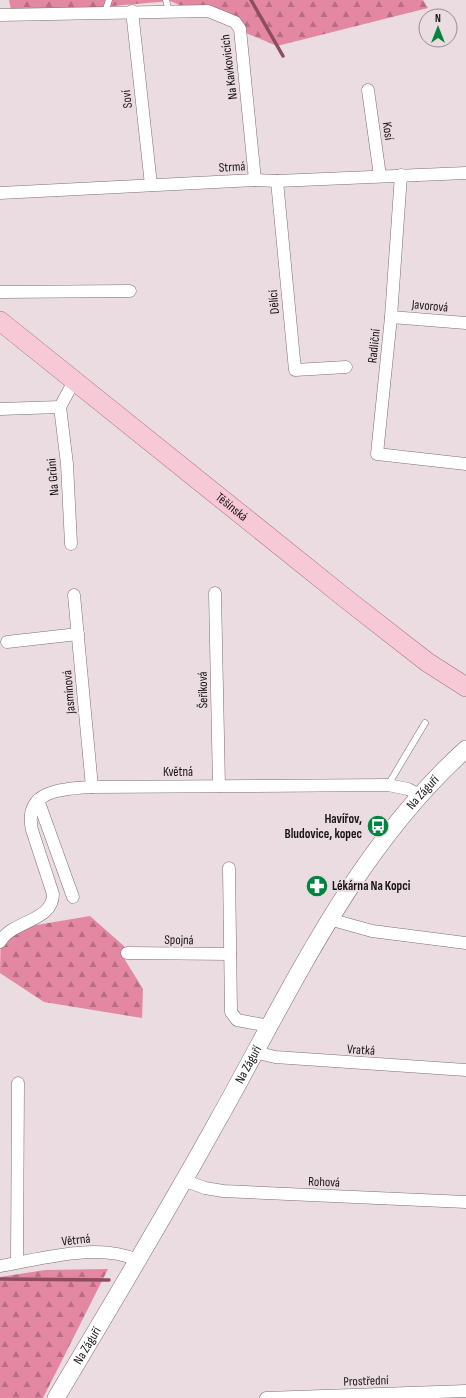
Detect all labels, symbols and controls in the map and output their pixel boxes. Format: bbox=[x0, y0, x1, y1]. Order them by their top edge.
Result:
north arrow bbox=[418, 8, 458, 48]
text: N bbox=[435, 12, 441, 25]
street label: Na Kavkovicích bbox=[217, 34, 241, 100]
street label: Soví bbox=[118, 88, 136, 109]
street label: Kosí bbox=[379, 121, 397, 142]
street label: Strmá bbox=[218, 158, 246, 176]
street label: Dělící bbox=[265, 289, 283, 315]
street label: Javorová bbox=[410, 296, 449, 316]
street label: Radliční bbox=[364, 327, 384, 364]
street label: Na Grůni bbox=[43, 458, 63, 496]
street label: Těšínská bbox=[212, 489, 251, 525]
street label: Jasmínová bbox=[59, 669, 79, 716]
street label: Šeříková bbox=[194, 671, 211, 709]
street label: Květná bbox=[163, 764, 193, 780]
street label: Na Záguří bbox=[403, 772, 443, 813]
place label: Havířov, Bludovice, kopec bbox=[285, 811, 363, 842]
bus stop icon: Havířov, Bludovice, kopec bbox=[365, 813, 391, 839]
pharmacy icon: Lékárna Na Kopci bbox=[304, 873, 330, 899]
place label: Lékárna Na Kopci bbox=[332, 878, 411, 894]
street label: Spojná bbox=[164, 932, 194, 948]
street label: Vratká bbox=[346, 1041, 376, 1059]
street label: Na Záguří bbox=[232, 1042, 265, 1086]
street label: Rohová bbox=[308, 1173, 340, 1191]
street label: Větrná bbox=[61, 1231, 91, 1249]
street label: Na Záguří bbox=[70, 1324, 105, 1367]
street label: Prostřední bbox=[343, 1372, 389, 1390]

